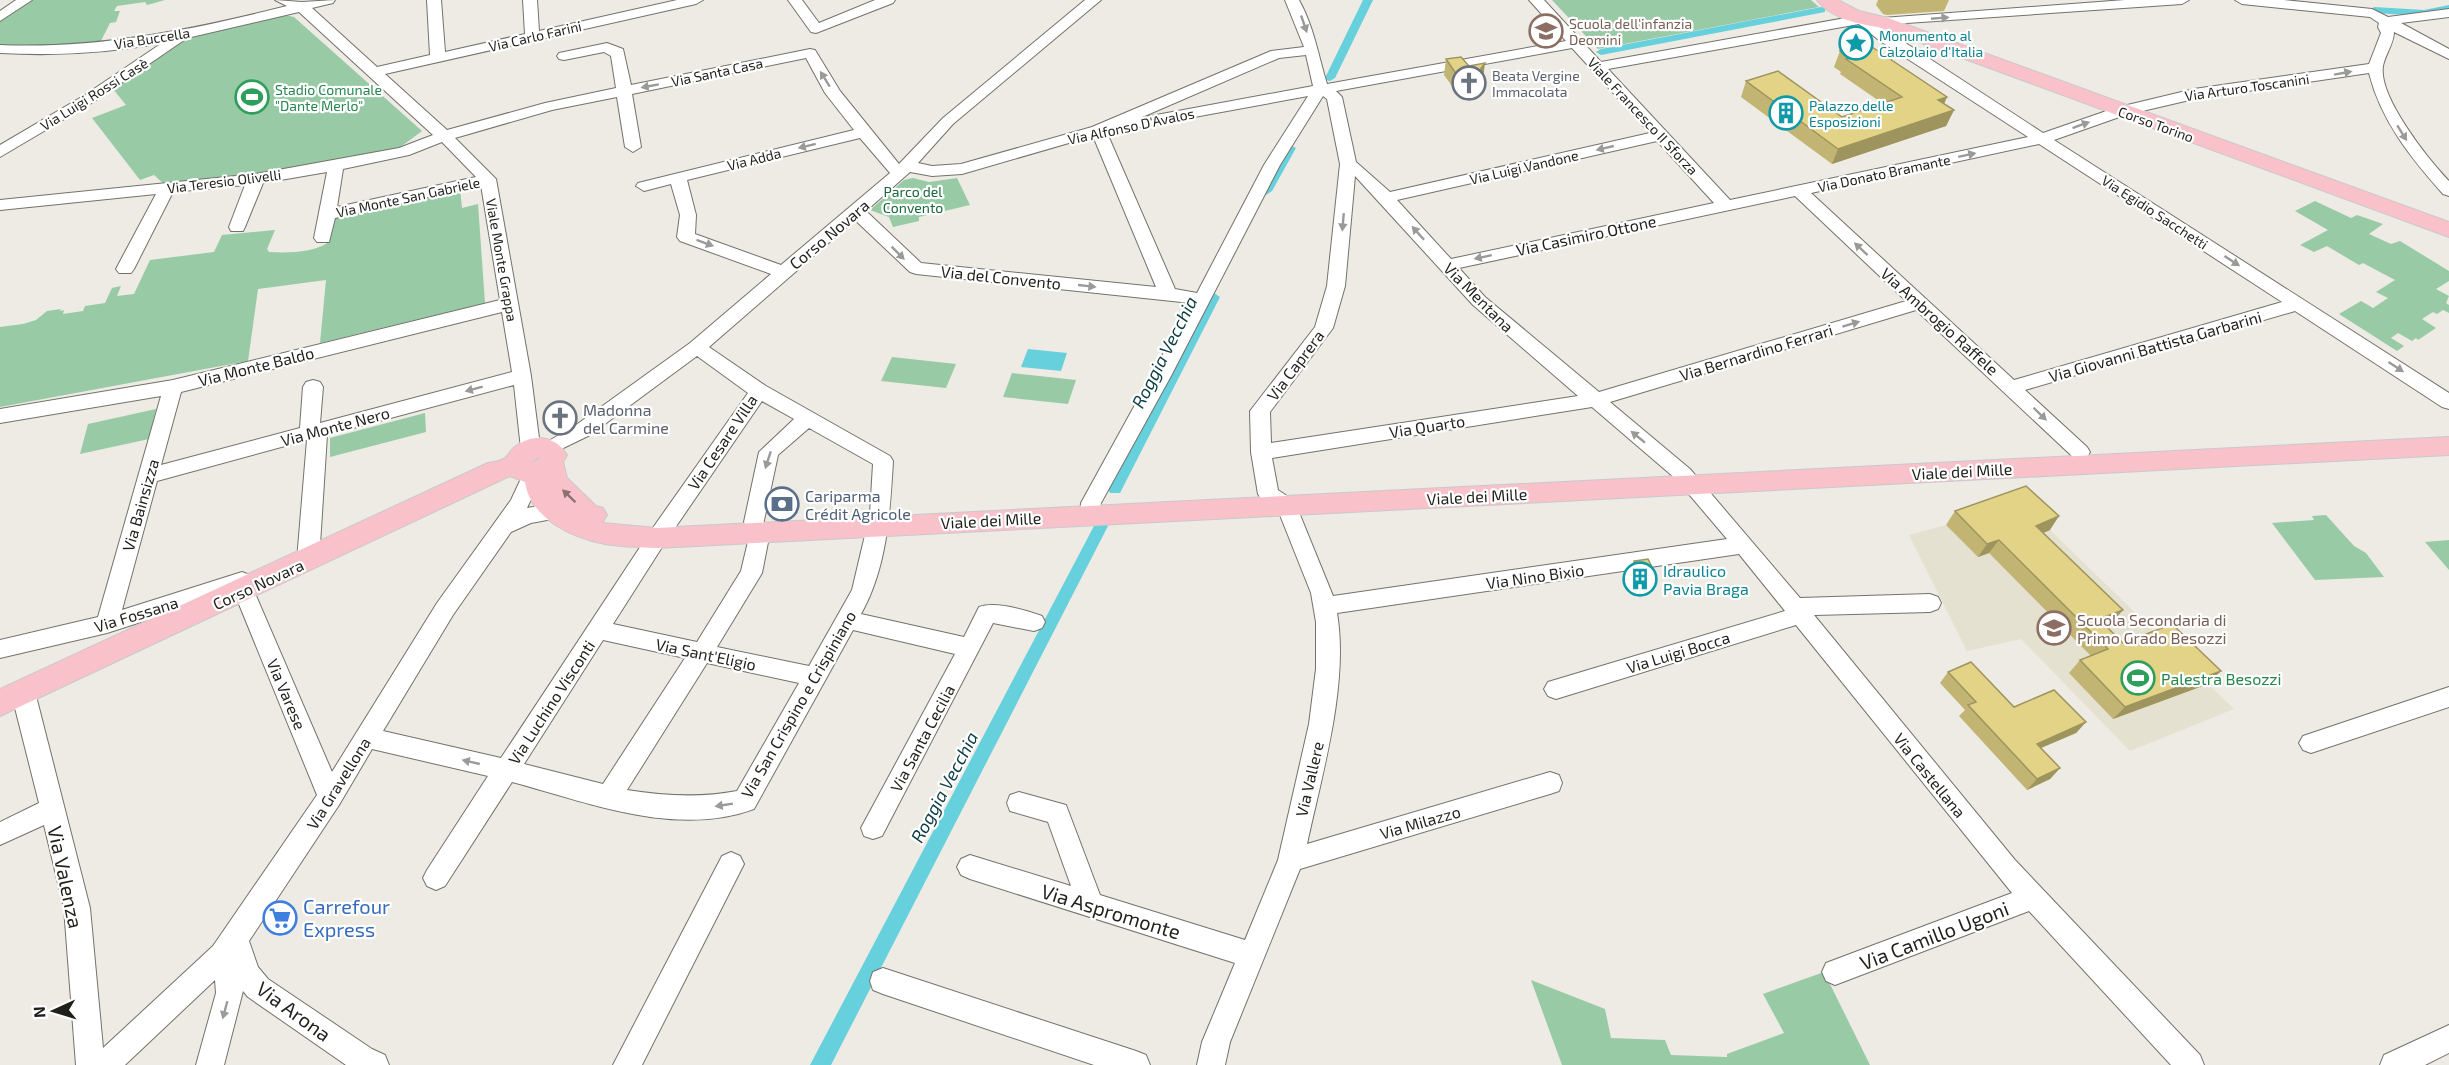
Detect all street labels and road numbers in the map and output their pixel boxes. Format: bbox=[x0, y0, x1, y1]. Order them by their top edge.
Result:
street label: Via Carlo Farini bbox=[487, 17, 583, 55]
street label: Via Buccella bbox=[113, 24, 191, 52]
street label: Via Luigi Rossi Casè bbox=[37, 54, 151, 134]
street label: Via Santa Casa bbox=[670, 54, 764, 90]
street label: Viale Francesco II Sforza bbox=[1584, 54, 1702, 178]
street label: Via Arturo Toscanini bbox=[2184, 70, 2310, 104]
street label: Corso Torino bbox=[2116, 102, 2196, 146]
street label: Via Alfonso D'Avalos bbox=[1066, 104, 1196, 148]
street label: Via Adda bbox=[725, 144, 783, 174]
street label: Via Luigi Vandone bbox=[1468, 146, 1580, 188]
street label: Via Donato Bramante bbox=[1816, 151, 1952, 195]
street label: Via Teresio Olivelli bbox=[166, 166, 282, 196]
street label: Via Egidio Sacchetti bbox=[2099, 171, 2211, 253]
street label: Via Monte San Gabriele bbox=[334, 173, 482, 221]
street label: Corso Novara bbox=[785, 195, 873, 273]
street label: Viale Monte Grappa bbox=[483, 197, 521, 323]
street label: Via Casimiro Ottone bbox=[1514, 211, 1658, 259]
street label: Via Mentana bbox=[1440, 258, 1518, 336]
street label: Via del Convento bbox=[940, 261, 1062, 293]
street label: Via Ambrogio Raffele bbox=[1877, 263, 2003, 379]
street label: Via Giovanni Battista Garbarini bbox=[2046, 306, 2264, 386]
street label: Via Bernardino Ferrari bbox=[1677, 320, 1835, 384]
street label: Via Caprera bbox=[1262, 326, 1328, 404]
street label: Via Monte Baldo bbox=[196, 342, 316, 390]
street label: Via Cesare Villa bbox=[683, 391, 761, 493]
street label: Via Monte Nero bbox=[278, 402, 392, 450]
street label: Via Quarto bbox=[1388, 411, 1466, 442]
street label: Via Bainsizza bbox=[118, 457, 162, 553]
street label: Viale dei Mille bbox=[1911, 459, 2013, 483]
street label: Viale dei Mille bbox=[1426, 484, 1528, 508]
street label: Viale dei Mille bbox=[940, 508, 1042, 532]
street label: Corso Novara bbox=[210, 555, 306, 613]
street label: Via Nino Bixio bbox=[1485, 560, 1585, 592]
street label: Via Fossana bbox=[92, 592, 180, 636]
street label: Via San Crispino e Crispiniano bbox=[737, 607, 859, 801]
street label: Via Luigi Bocca bbox=[1624, 627, 1732, 677]
street label: Via Sant'Eligio bbox=[654, 634, 758, 674]
street label: Via Luchino Visconti bbox=[504, 636, 598, 768]
street label: Via Varese bbox=[264, 656, 310, 732]
street label: Via Santa Cecilia bbox=[886, 681, 958, 795]
street label: Via Castellana bbox=[1890, 729, 1970, 821]
street label: Via Gravellona bbox=[302, 733, 374, 833]
street label: Via Vallere bbox=[1291, 740, 1327, 818]
street label: Via Milazzo bbox=[1377, 801, 1463, 843]
street label: Via Valenza bbox=[43, 824, 89, 930]
street label: Via Aspromonte bbox=[1039, 878, 1183, 944]
street label: Via Camillo Ugoni bbox=[1856, 896, 2012, 974]
street label: Via Arona bbox=[252, 976, 336, 1046]

